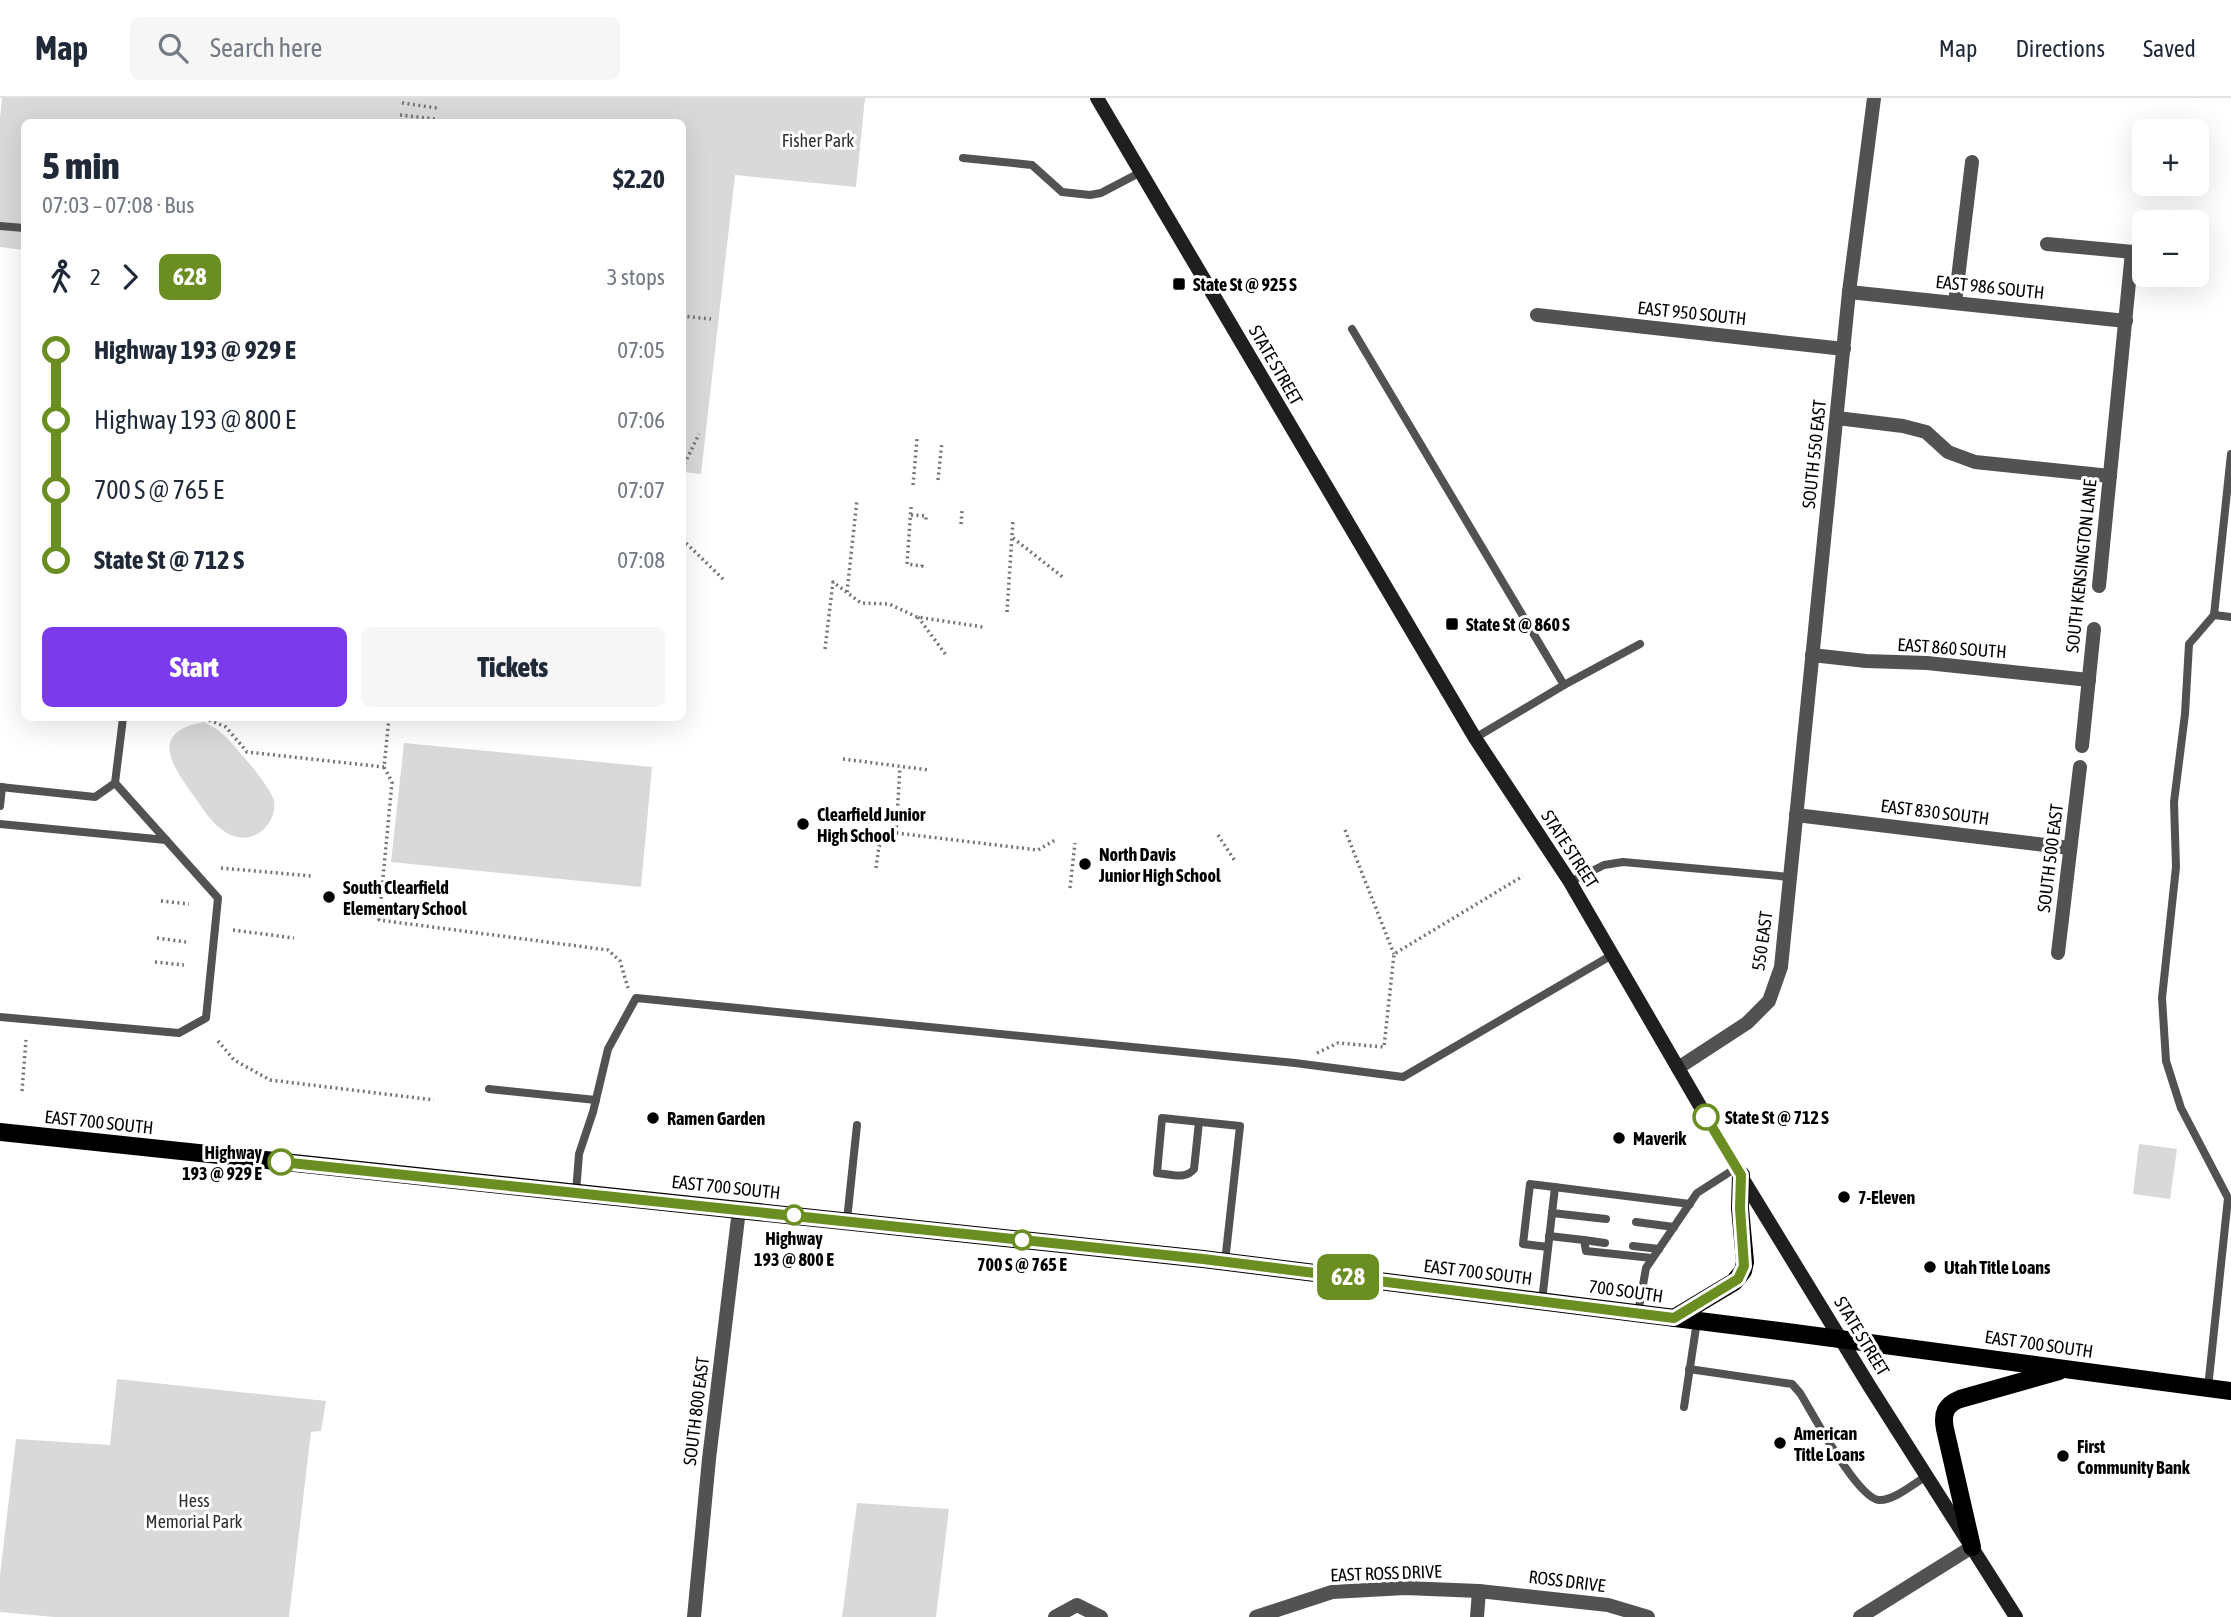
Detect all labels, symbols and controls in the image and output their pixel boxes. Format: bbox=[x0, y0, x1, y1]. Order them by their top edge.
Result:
search box bbox=[130, 17, 620, 80]
text: Map bbox=[35, 29, 88, 67]
icon: search bbox=[154, 29, 192, 67]
text: Search here bbox=[210, 33, 322, 63]
text: Map bbox=[1939, 35, 1977, 62]
text: Directions bbox=[2015, 35, 2105, 62]
text: Saved bbox=[2143, 35, 2196, 62]
map controls bbox=[2132, 119, 2209, 287]
button: + bbox=[2132, 119, 2209, 196]
park label: Fisher Park bbox=[782, 130, 854, 151]
text: 5 min bbox=[42, 144, 120, 187]
text: $2.20 bbox=[613, 164, 665, 194]
text: 07:03 – 07:08 · Bus bbox=[42, 192, 194, 218]
button: − bbox=[2132, 210, 2209, 287]
icon: walk bbox=[42, 258, 80, 296]
icon: forward bbox=[111, 258, 149, 296]
text: 628 bbox=[173, 263, 207, 290]
text: 2 bbox=[90, 264, 101, 290]
text: 3 stops bbox=[607, 264, 665, 290]
street label: EAST 986 SOUTH bbox=[1935, 271, 2045, 303]
place label: State St @ 925 S bbox=[1193, 274, 1297, 295]
marker: State St @ 925 S bbox=[1171, 276, 1187, 292]
street label: EAST 950 SOUTH bbox=[1637, 297, 1747, 329]
street label: STATE STREET bbox=[1245, 321, 1307, 409]
text: Highway 193 @ 929 E bbox=[94, 335, 296, 365]
text: 07:05 bbox=[617, 337, 665, 363]
street label: SOUTH 550 EAST bbox=[1798, 398, 1830, 509]
text: Highway 193 @ 800 E bbox=[94, 405, 296, 435]
text: 07:06 bbox=[617, 407, 665, 433]
text: 700 S @ 765 E bbox=[94, 475, 224, 505]
text: 07:07 bbox=[617, 477, 665, 503]
street label: SOUTH KENSINGTON LANE bbox=[2061, 478, 2101, 654]
text: State St @ 712 S bbox=[94, 545, 244, 575]
text: 07:08 bbox=[617, 547, 665, 573]
place label: State St @ 860 S bbox=[1466, 614, 1570, 635]
marker: State St @ 860 S bbox=[1444, 616, 1460, 632]
button: Start bbox=[42, 627, 347, 707]
button: Tickets bbox=[361, 627, 665, 707]
street label: EAST 860 SOUTH bbox=[1897, 634, 2007, 662]
street label: EAST 830 SOUTH bbox=[1879, 795, 1991, 829]
street label: SOUTH 500 EAST bbox=[2033, 802, 2067, 914]
place label: Clearfield Junior High School bbox=[817, 804, 926, 846]
street label: STATE STREET bbox=[1537, 806, 1603, 892]
marker: Clearfield Junior High School bbox=[795, 816, 811, 832]
place label: North Davis Junior High School bbox=[1098, 844, 1221, 886]
marker: North Davis Junior High School bbox=[1077, 856, 1093, 872]
place label: South Clearfield Elementary School bbox=[343, 877, 467, 919]
marker: South Clearfield Elementary School bbox=[321, 889, 337, 905]
street label: 550 EAST bbox=[1747, 910, 1777, 972]
marker: State St @ 712 S bbox=[1693, 1104, 1719, 1130]
street label: EAST 700 SOUTH bbox=[44, 1106, 154, 1138]
place label: State St @ 712 S bbox=[1725, 1107, 1829, 1128]
place label: Ramen Garden bbox=[667, 1108, 766, 1129]
marker: Ramen Garden bbox=[645, 1110, 661, 1126]
place label: Maverik bbox=[1633, 1128, 1687, 1149]
marker: Maverik bbox=[1611, 1130, 1627, 1146]
place label: Highway 193 @ 929 E bbox=[182, 1142, 263, 1184]
marker: Highway 193 @ 929 E bbox=[268, 1149, 294, 1175]
street label: EAST 700 SOUTH bbox=[671, 1171, 781, 1203]
place label: 7-Eleven bbox=[1858, 1187, 1916, 1208]
marker: 7-Eleven bbox=[1836, 1189, 1852, 1205]
marker: Highway 193 @ 800 E bbox=[784, 1205, 804, 1225]
place label: Highway 193 @ 800 E bbox=[754, 1228, 834, 1270]
marker: 700 S @ 765 E bbox=[1012, 1230, 1032, 1250]
place label: 700 S @ 765 E bbox=[977, 1254, 1067, 1275]
line badge: 628 bbox=[1308, 1254, 1388, 1300]
street label: EAST 700 SOUTH bbox=[1422, 1255, 1534, 1289]
place label: Utah Title Loans bbox=[1944, 1257, 2051, 1278]
marker: Utah Title Loans bbox=[1922, 1259, 1938, 1275]
text: 628 bbox=[1331, 1263, 1365, 1290]
street label: 700 SOUTH bbox=[1587, 1275, 1665, 1307]
street label: STATE STREET bbox=[1830, 1293, 1894, 1379]
street label: EAST 700 SOUTH bbox=[1983, 1326, 2095, 1362]
street label: SOUTH 800 EAST bbox=[679, 1355, 713, 1467]
place label: American Title Loans bbox=[1793, 1423, 1866, 1465]
marker: American Title Loans bbox=[1772, 1435, 1788, 1451]
place label: First Community Bank bbox=[2077, 1436, 2191, 1478]
marker: First Community Bank bbox=[2055, 1448, 2071, 1464]
park label: Hess Memorial Park bbox=[146, 1490, 242, 1532]
street label: EAST ROSS DRIVE bbox=[1330, 1561, 1442, 1585]
street label: ROSS DRIVE bbox=[1527, 1566, 1607, 1596]

